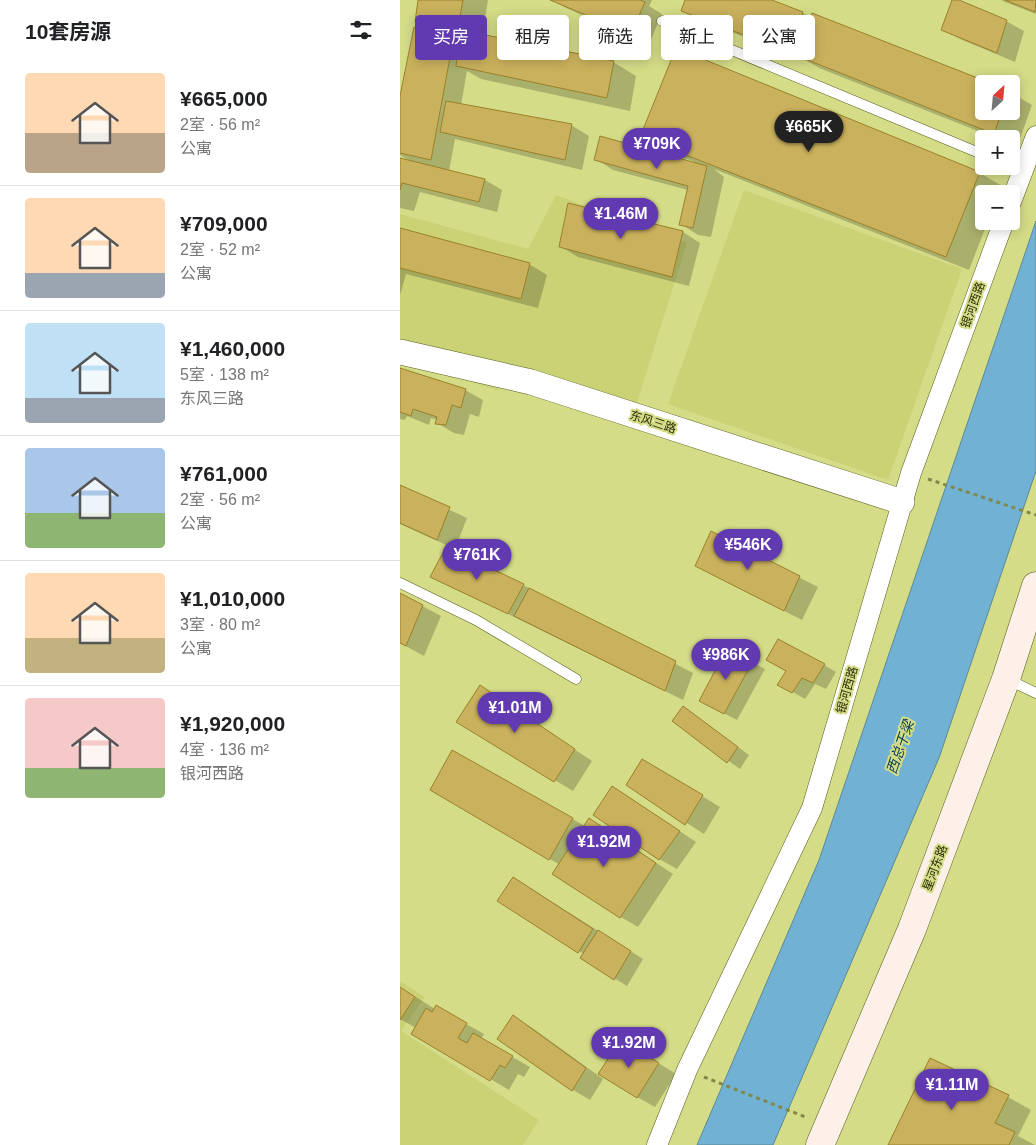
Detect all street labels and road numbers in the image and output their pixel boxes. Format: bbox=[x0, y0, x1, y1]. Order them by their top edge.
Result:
street label: 银河西路 bbox=[958, 280, 988, 330]
street label: 东风三路 bbox=[628, 408, 678, 436]
street label: 银河西路 bbox=[834, 665, 860, 715]
street label: 星河东路 bbox=[920, 843, 950, 893]

